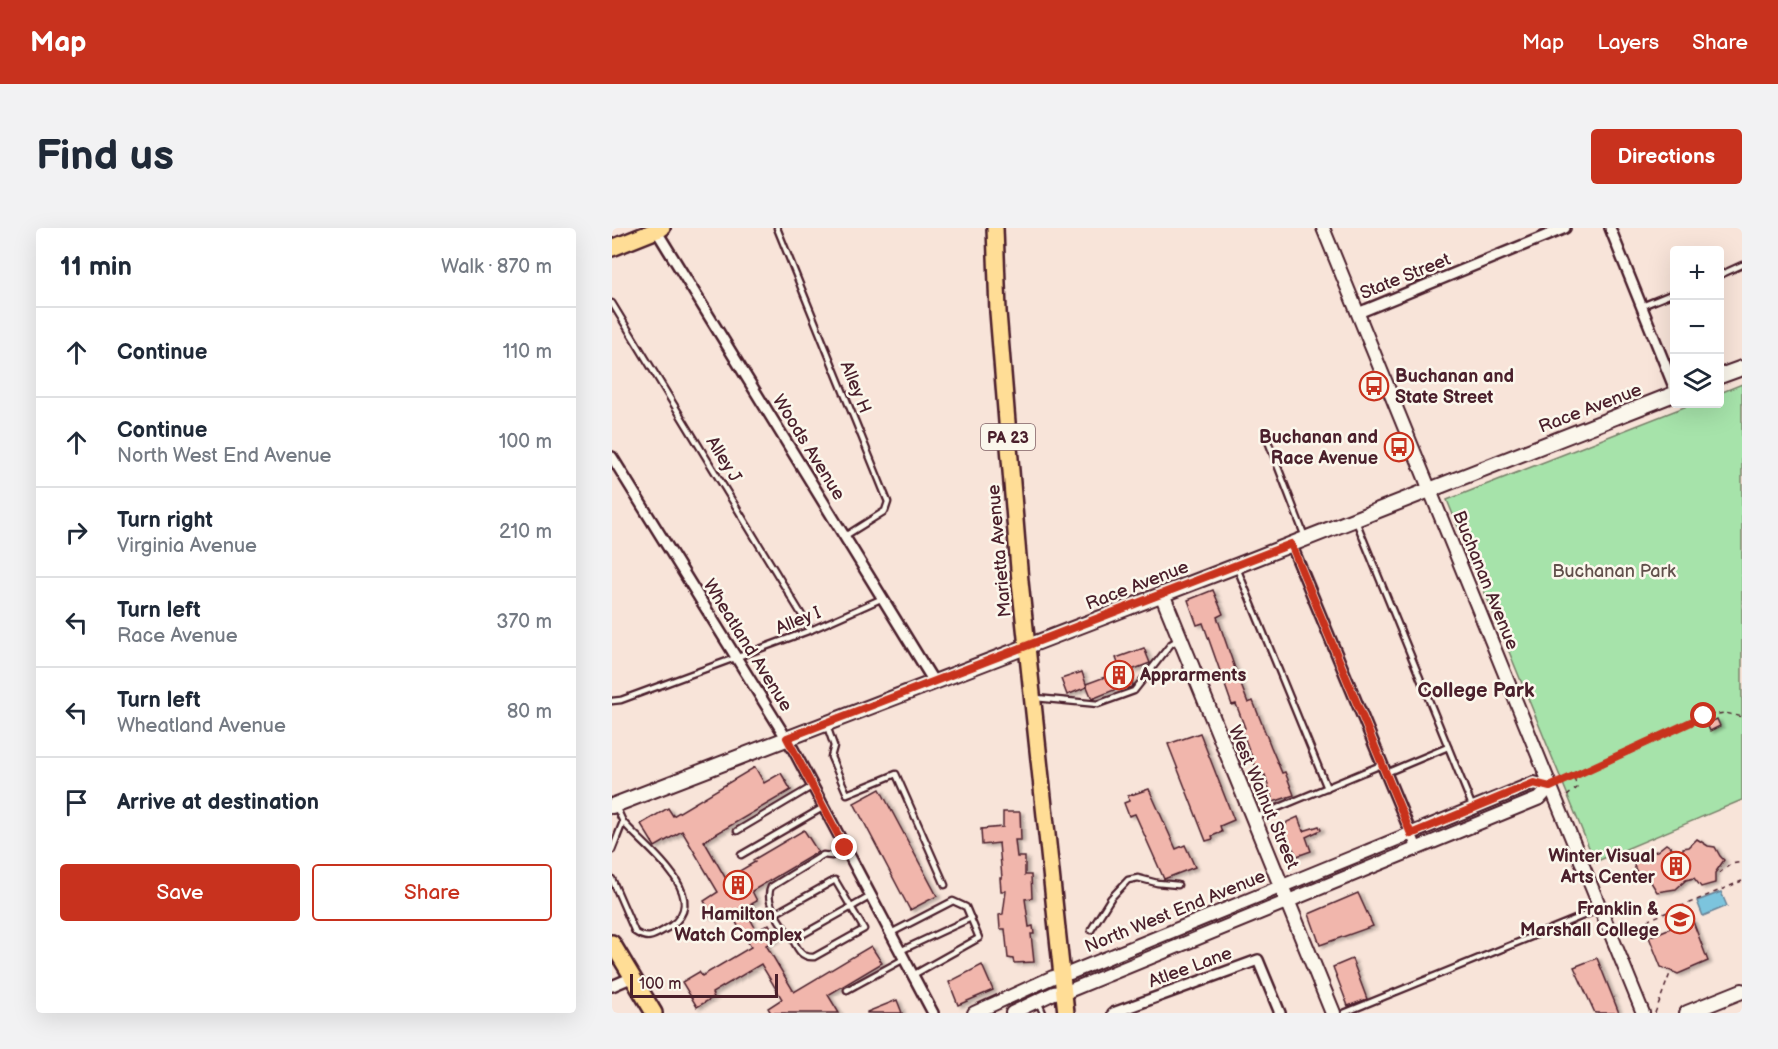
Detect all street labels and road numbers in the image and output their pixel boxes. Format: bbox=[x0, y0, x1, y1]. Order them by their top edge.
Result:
street label: State Street bbox=[1357, 249, 1454, 304]
street label: Alley H bbox=[836, 358, 875, 416]
street label: Race Avenue bbox=[1536, 379, 1645, 438]
street label: Woods Avenue bbox=[768, 391, 850, 504]
road number: PA 23 bbox=[981, 424, 1035, 450]
street label: Alley J bbox=[701, 432, 746, 486]
street label: Marietta Avenue bbox=[983, 483, 1016, 618]
street label: Buchanan Avenue bbox=[1448, 508, 1523, 653]
street label: Race Avenue bbox=[1083, 556, 1192, 615]
street label: Wheatland Avenue bbox=[698, 575, 797, 716]
street label: Alley I bbox=[773, 602, 824, 639]
street label: West Walnut Street bbox=[1224, 722, 1303, 873]
street label: North West End Avenue bbox=[1082, 865, 1269, 957]
street label: Atlee Lane bbox=[1145, 943, 1235, 992]

